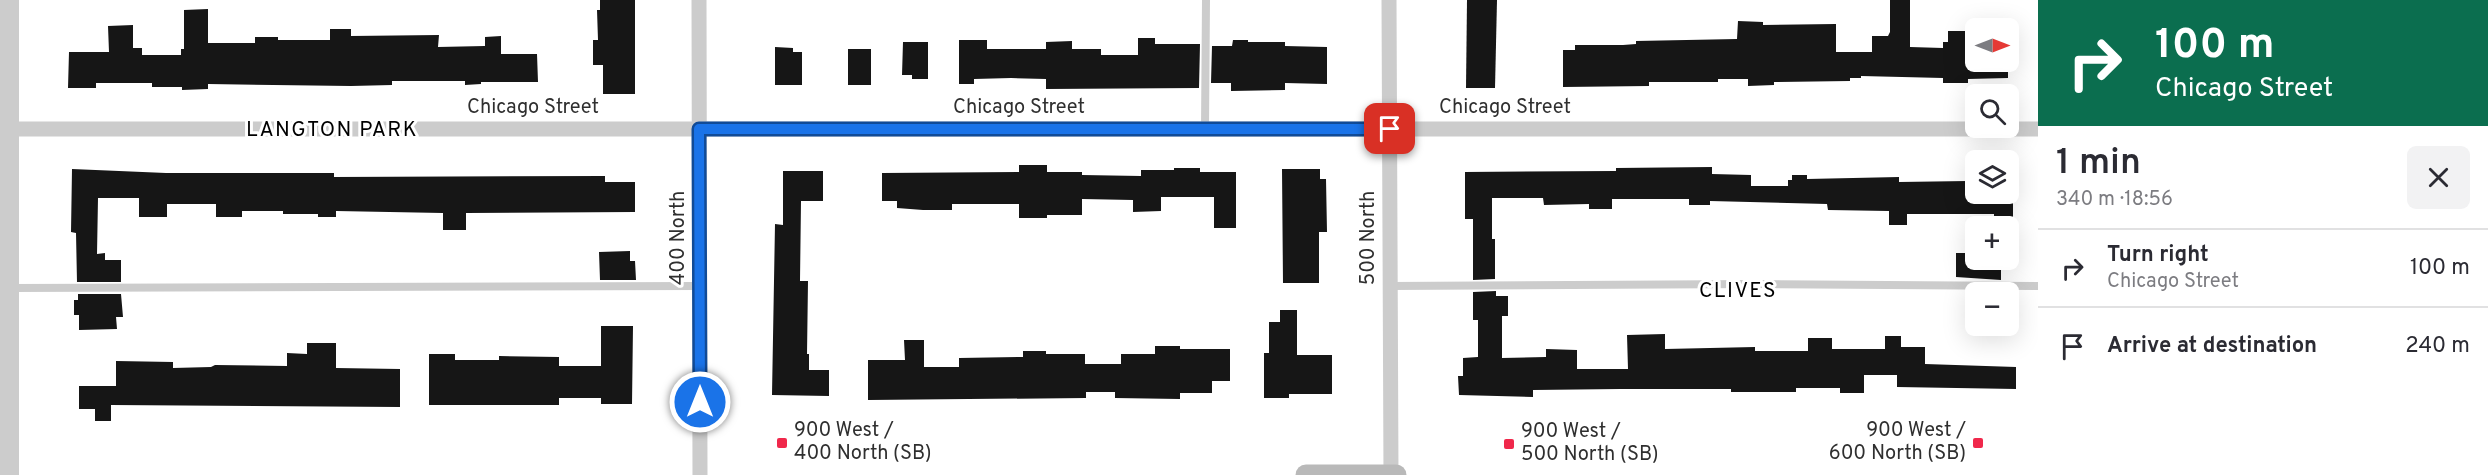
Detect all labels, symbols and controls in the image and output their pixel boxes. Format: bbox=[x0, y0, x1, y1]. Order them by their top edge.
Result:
north arrow bbox=[1965, 18, 2019, 72]
map controls bbox=[1965, 18, 2019, 336]
text: 100 m bbox=[2155, 20, 2274, 73]
icon: right bbox=[2056, 24, 2134, 102]
text: Chicago Street bbox=[2155, 72, 2333, 106]
button: search bbox=[1965, 84, 2019, 138]
street label: Chicago Street bbox=[467, 95, 599, 121]
street label: Chicago Street bbox=[953, 95, 1085, 121]
street label: Chicago Street bbox=[1439, 95, 1571, 121]
pin bbox=[1364, 103, 1415, 154]
icon: arrive bbox=[1373, 112, 1406, 145]
district label: LANGTON PARK bbox=[246, 117, 418, 144]
text: 1 min bbox=[2056, 141, 2141, 187]
button: close bbox=[2407, 146, 2470, 209]
button: layers bbox=[1965, 150, 2019, 204]
text: 340 m · 18:56 bbox=[2056, 187, 2173, 213]
street label: 400 North bbox=[666, 191, 692, 285]
street label: 500 North bbox=[1356, 191, 1382, 285]
button: + bbox=[1965, 216, 2019, 270]
text: Turn right bbox=[2107, 242, 2209, 269]
icon: right bbox=[2056, 252, 2089, 285]
text: 100 m bbox=[2410, 255, 2470, 282]
text: Chicago Street bbox=[2107, 269, 2239, 295]
district label: CLIVES bbox=[1699, 278, 1777, 305]
button: − bbox=[1965, 282, 2019, 336]
icon: arrive bbox=[2056, 330, 2089, 363]
text: Arrive at destination bbox=[2107, 333, 2317, 360]
text: 240 m bbox=[2405, 333, 2470, 360]
position arrow bbox=[668, 370, 732, 434]
place label: 900 West / 400 North (SB) bbox=[794, 418, 932, 467]
place label: 900 West / 600 North (SB) bbox=[1829, 418, 1966, 467]
place label: 900 West / 500 North (SB) bbox=[1521, 419, 1659, 468]
marker: 900 West / 400 North (SB) bbox=[775, 436, 789, 450]
marker: 900 West / 600 North (SB) bbox=[1971, 436, 1985, 450]
marker: 900 West / 500 North (SB) bbox=[1502, 437, 1516, 451]

